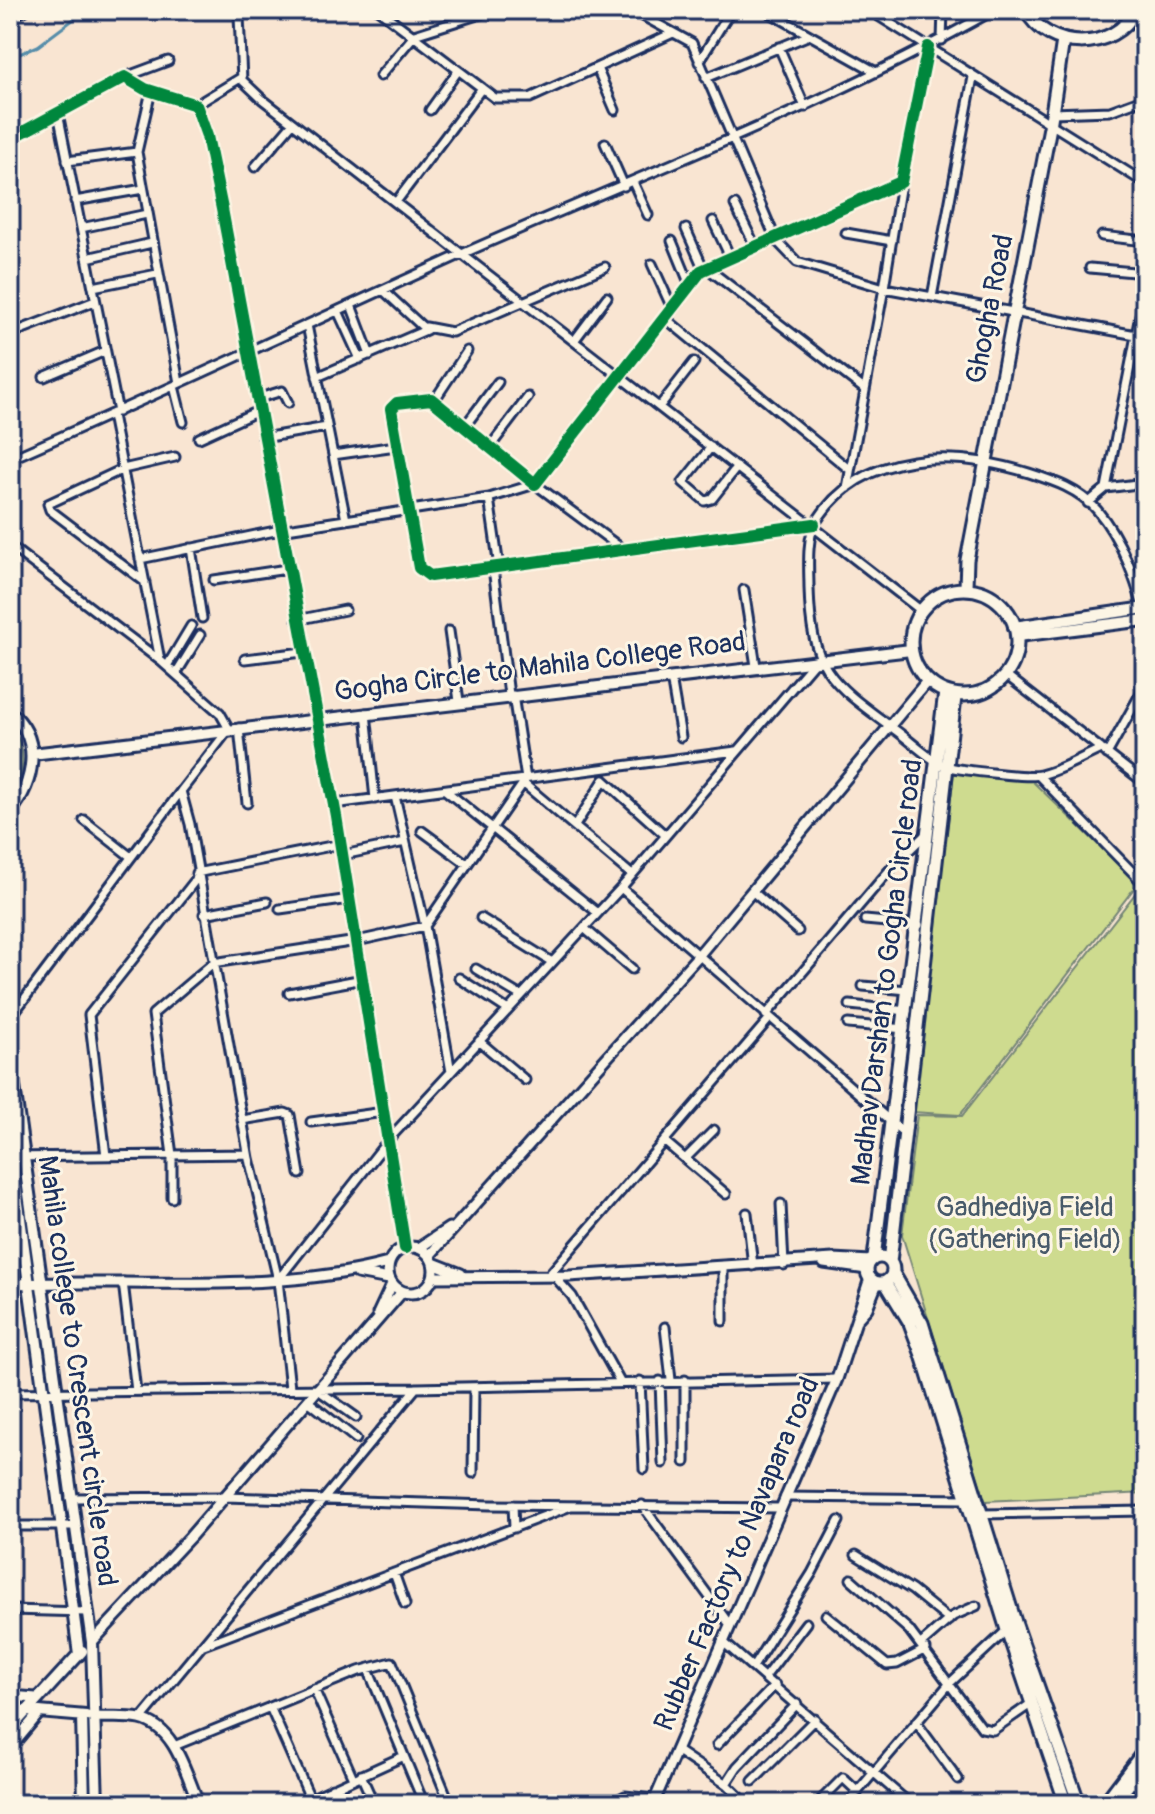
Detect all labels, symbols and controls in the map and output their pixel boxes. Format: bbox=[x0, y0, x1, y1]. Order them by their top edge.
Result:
street label: Ghogha Road bbox=[958, 231, 1022, 387]
street label: Gogha Circle to Mahila College Road bbox=[332, 624, 748, 710]
street label: Madhav Darshan to Gogha Circle road bbox=[843, 757, 931, 1187]
street label: Mahila college to Crescent circle road bbox=[29, 1153, 125, 1589]
park label: Gadhediya Field (Gathering Field) bbox=[928, 1190, 1122, 1257]
street label: Rubber Factory to Navapara road bbox=[646, 1372, 828, 1736]

